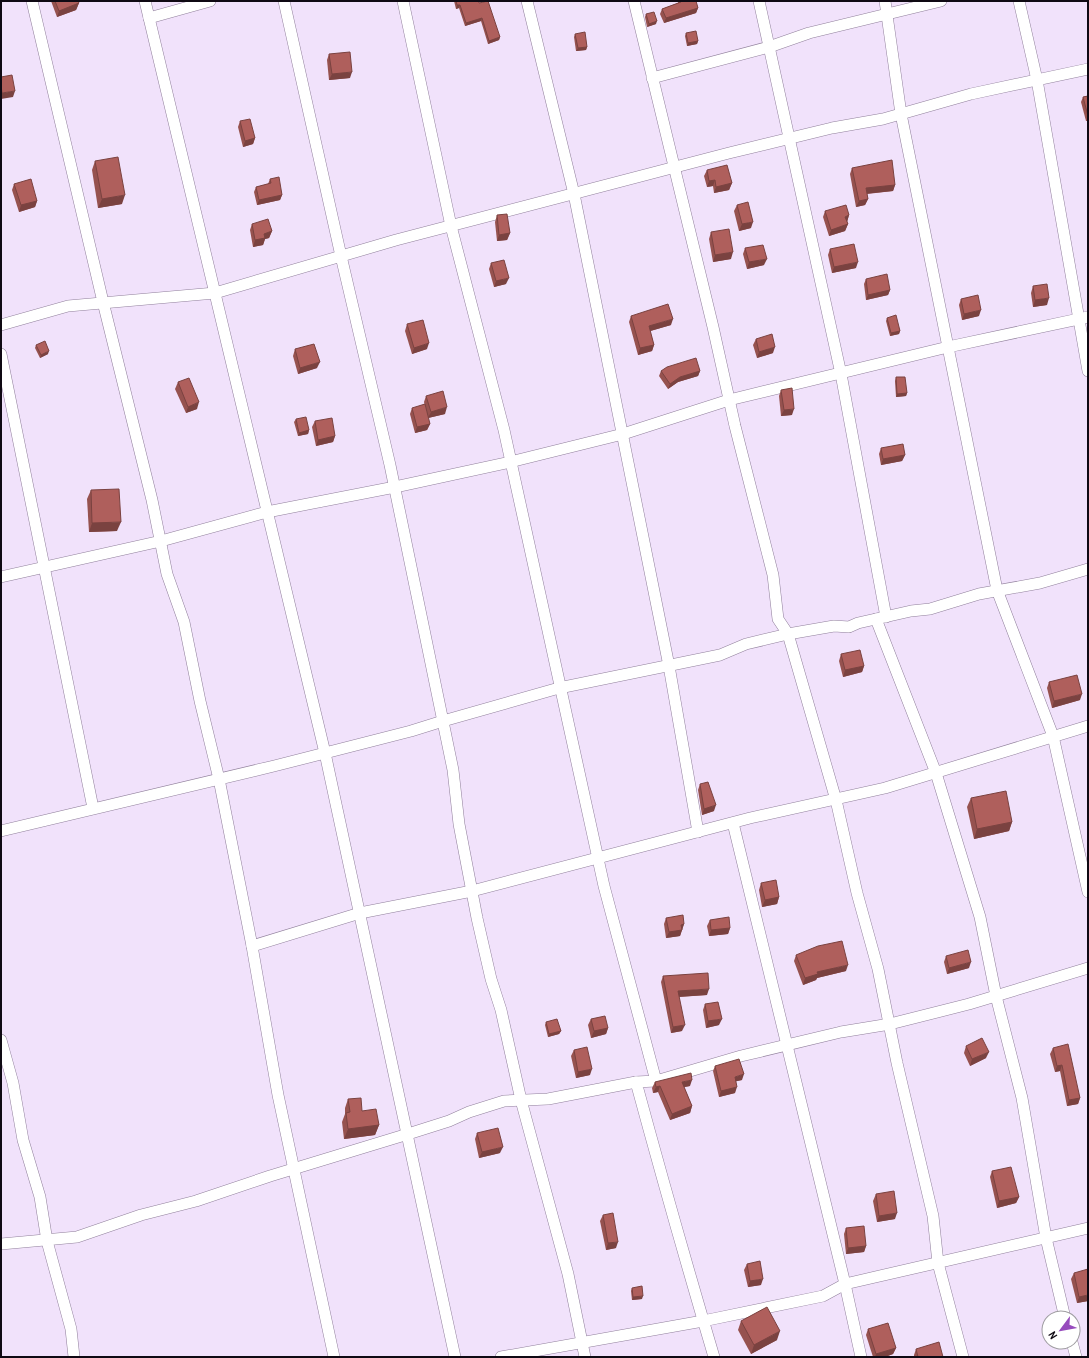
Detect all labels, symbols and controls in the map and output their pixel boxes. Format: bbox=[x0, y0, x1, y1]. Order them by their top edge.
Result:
north arrow bbox=[1041, 1310, 1081, 1350]
text: N bbox=[1045, 1329, 1060, 1342]

